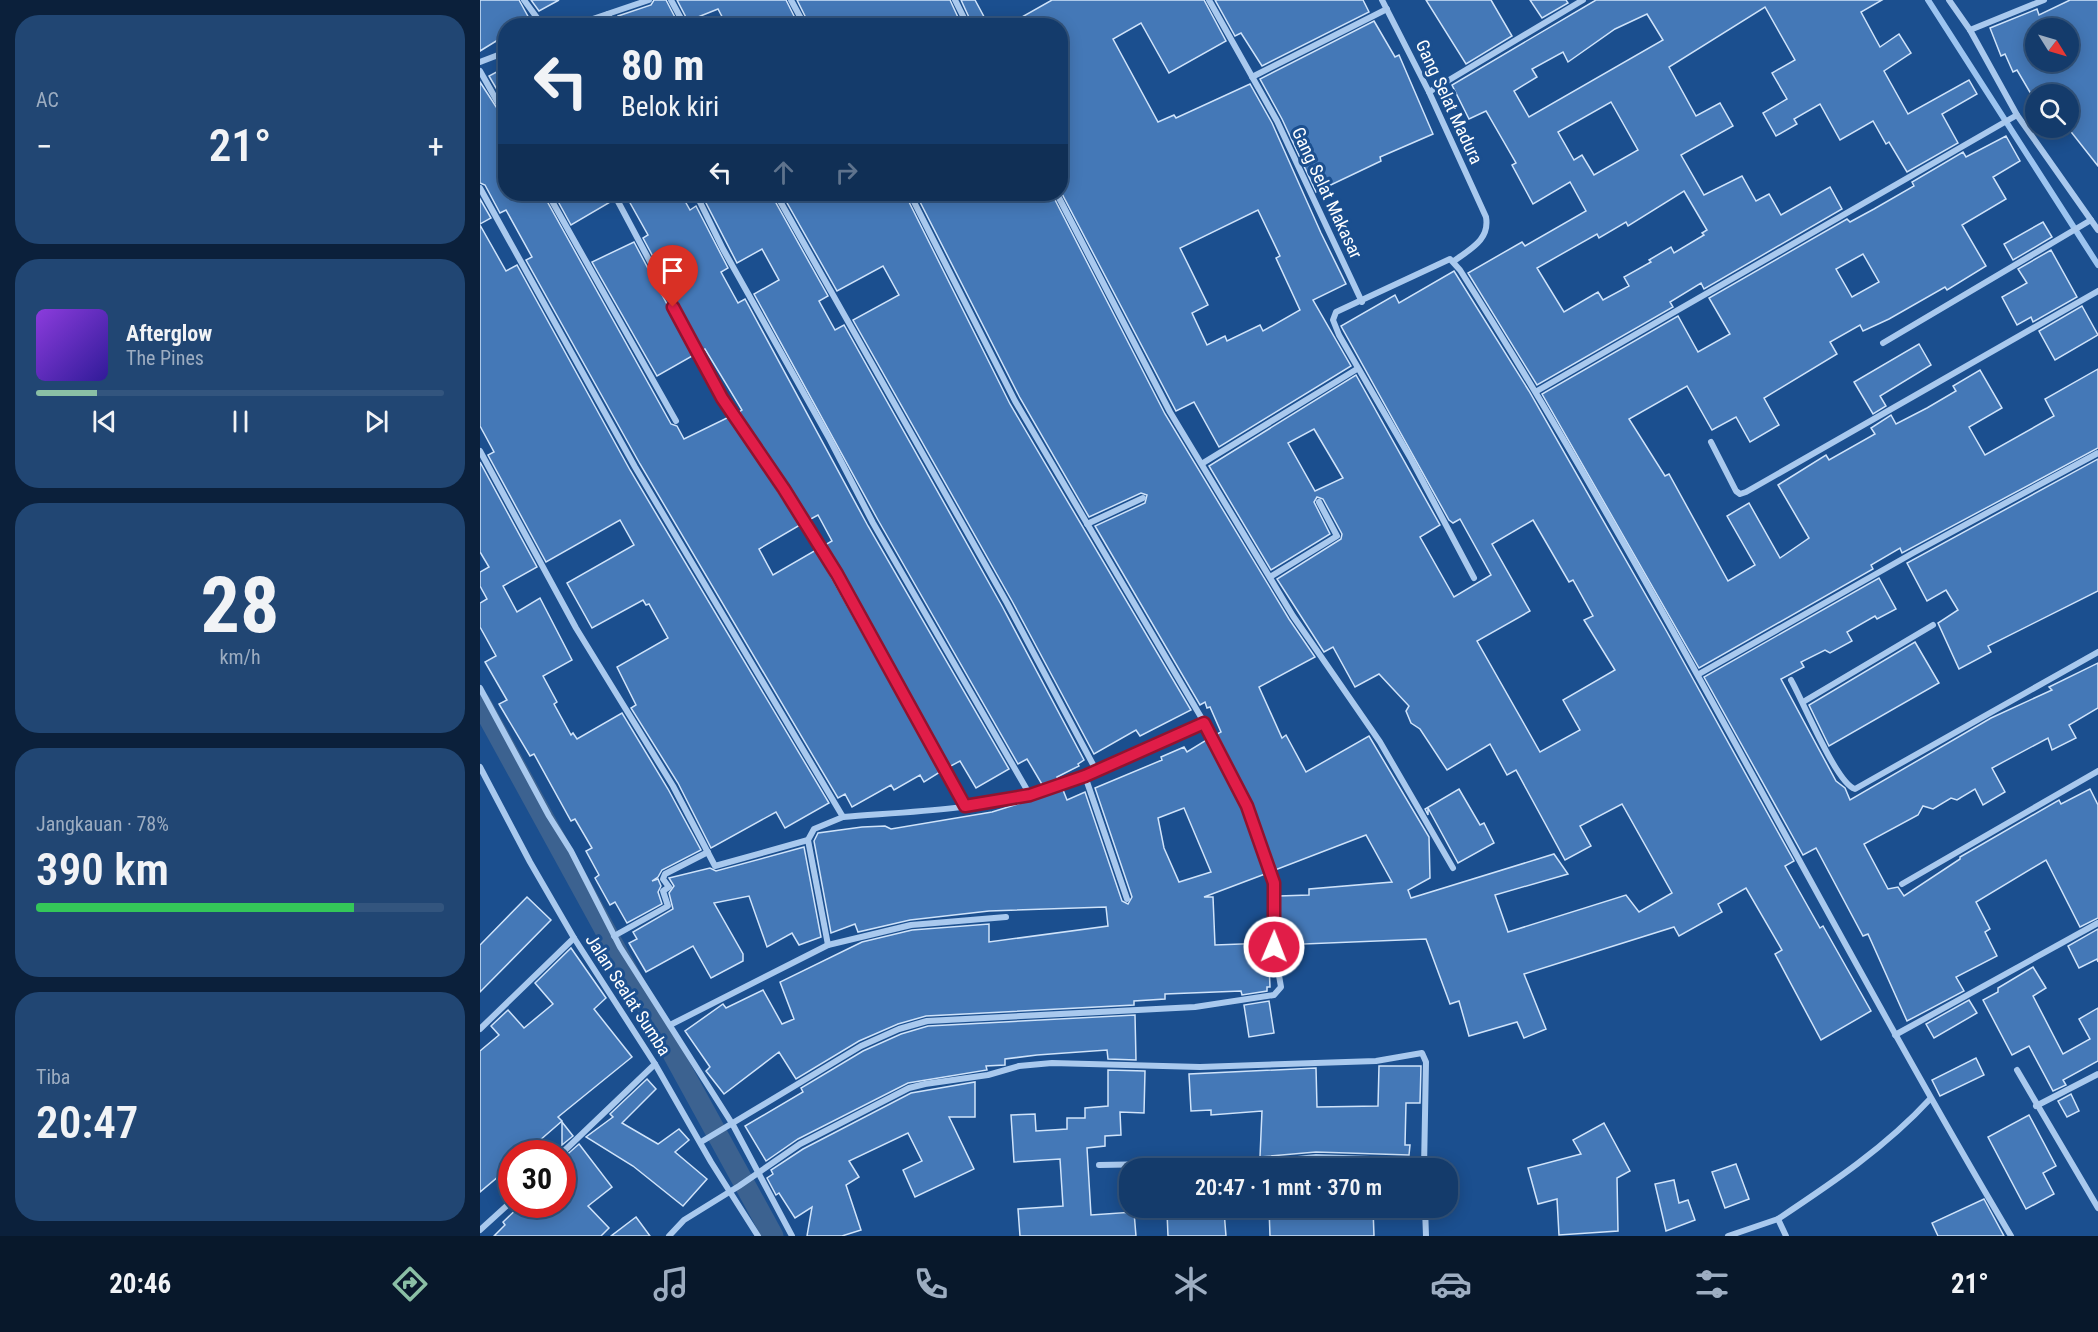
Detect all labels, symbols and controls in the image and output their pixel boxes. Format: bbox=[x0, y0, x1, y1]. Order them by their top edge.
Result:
north arrow bbox=[2025, 18, 2079, 72]
map controls bbox=[2025, 18, 2079, 138]
street label: Gang Selat Madura bbox=[1411, 36, 1487, 167]
text: 80 m bbox=[621, 41, 704, 90]
icon: left bbox=[522, 42, 600, 120]
button: search bbox=[2025, 84, 2079, 138]
text: AC bbox=[36, 88, 59, 112]
text: Belok kiri bbox=[621, 91, 719, 123]
text: 21° bbox=[209, 119, 271, 172]
street label: Gang Selat Makasar bbox=[1288, 124, 1367, 262]
text: − bbox=[36, 127, 53, 166]
text: + bbox=[428, 127, 444, 166]
icon: left bbox=[704, 156, 737, 189]
icon: ahead bbox=[767, 156, 800, 189]
icon: right bbox=[830, 156, 863, 189]
pin bbox=[647, 245, 698, 307]
icon: arrive bbox=[656, 254, 689, 287]
text: Afterglow bbox=[126, 321, 212, 346]
text: The Pines bbox=[126, 346, 204, 370]
icon: previous bbox=[88, 405, 121, 438]
icon: pause bbox=[224, 405, 257, 438]
icon: next bbox=[360, 405, 393, 438]
text: 28 bbox=[201, 560, 279, 651]
text: km/h bbox=[219, 645, 261, 669]
text: Jangkauan · 78% bbox=[36, 812, 169, 836]
text: 390 km bbox=[36, 843, 169, 896]
position arrow bbox=[1242, 915, 1306, 979]
street label: Jalan Sealat Sumba bbox=[581, 930, 676, 1059]
text: Tiba bbox=[36, 1065, 70, 1089]
text: 20:47 bbox=[36, 1096, 138, 1149]
speed limit sign: 30 bbox=[498, 1140, 576, 1218]
text: 20:47 · 1 mnt · 370 m bbox=[1195, 1175, 1382, 1200]
icon: directions bbox=[389, 1263, 431, 1305]
icon: music bbox=[650, 1263, 692, 1305]
icon: phone bbox=[910, 1263, 952, 1305]
icon: climate bbox=[1170, 1263, 1212, 1305]
icon: car bbox=[1430, 1263, 1472, 1305]
icon: filters bbox=[1691, 1263, 1733, 1305]
text: 20:46 bbox=[109, 1268, 171, 1300]
text: 21° bbox=[1951, 1268, 1989, 1300]

